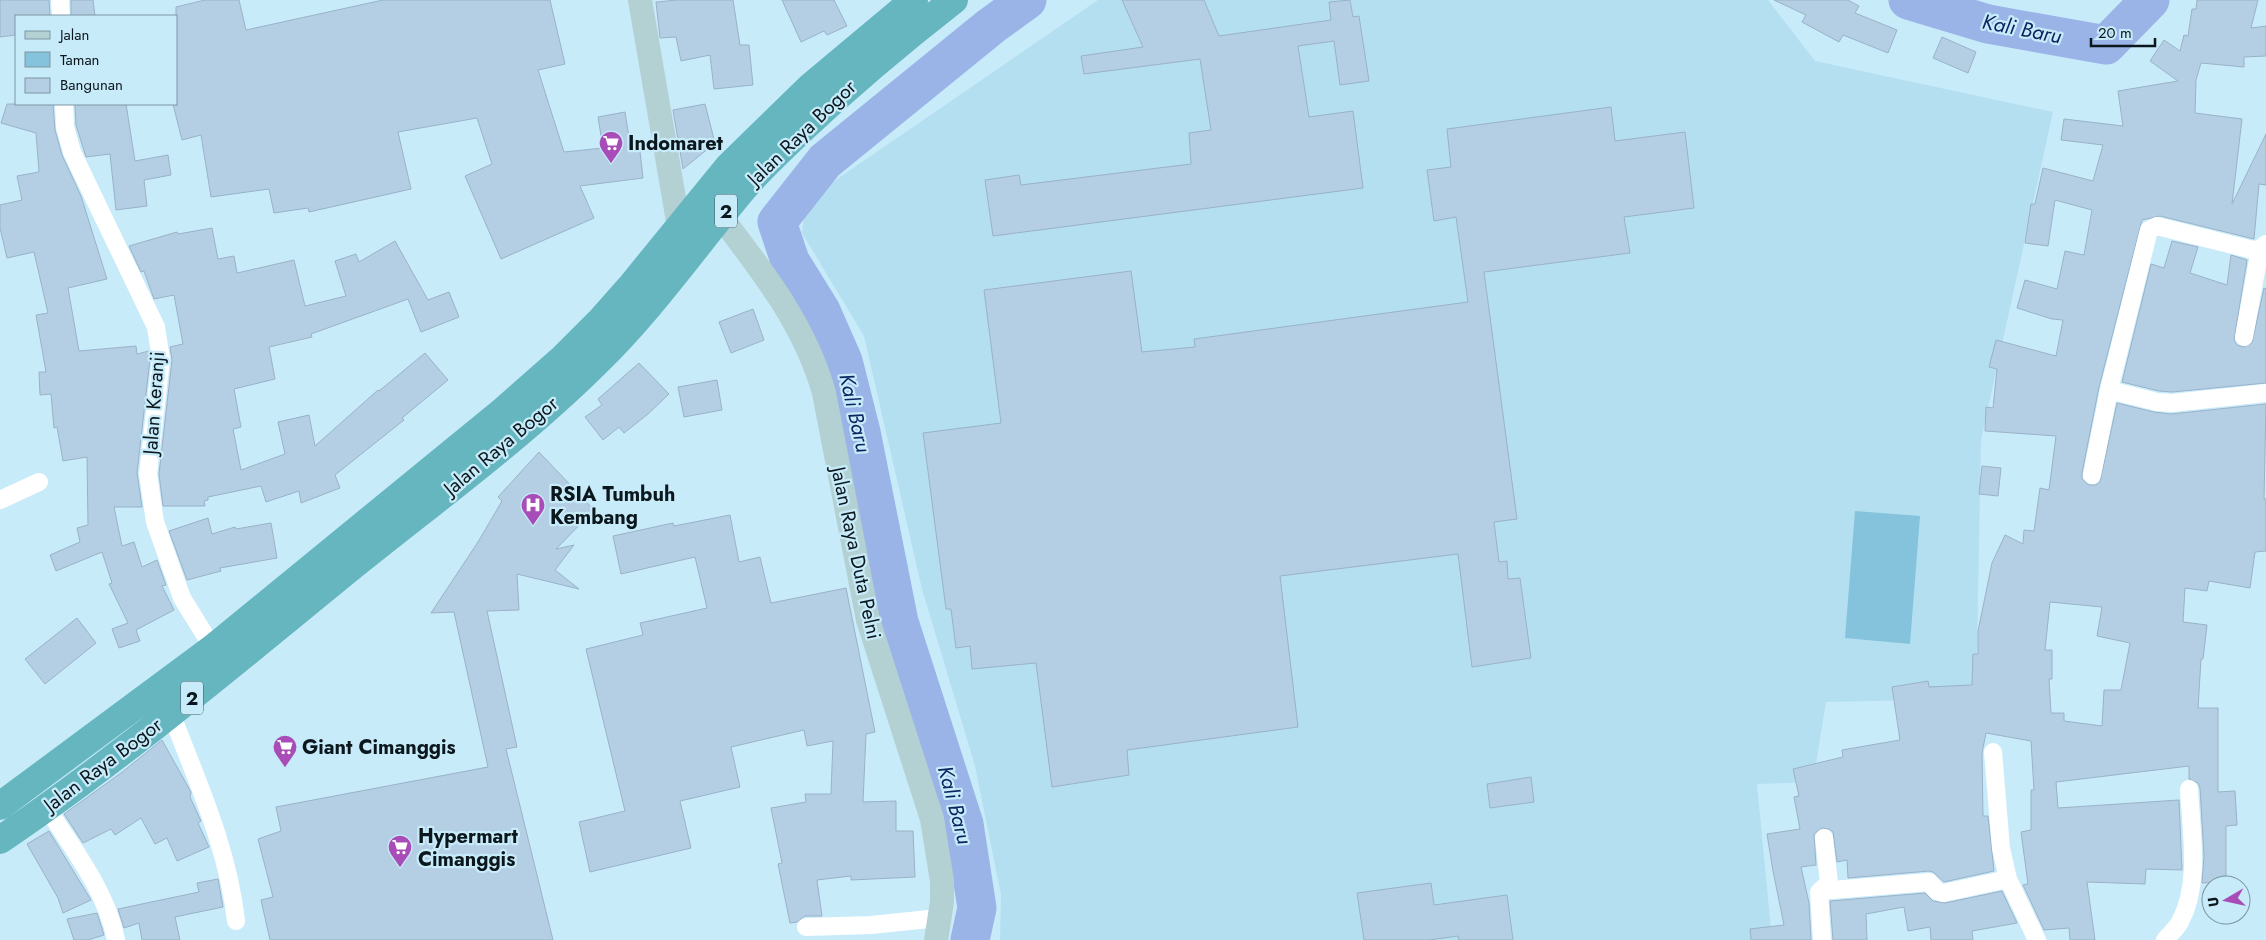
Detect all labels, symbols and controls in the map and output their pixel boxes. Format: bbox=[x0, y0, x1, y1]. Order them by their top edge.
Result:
water label: Kali Baru bbox=[1980, 7, 2064, 51]
legend bbox=[15, 15, 178, 105]
scale bar bbox=[2091, 15, 2155, 47]
text: 20 m bbox=[2098, 22, 2132, 44]
text: Jalan bbox=[58, 24, 89, 46]
text: Taman bbox=[60, 49, 99, 71]
street label: Jalan Raya Bogor bbox=[739, 73, 863, 195]
text: Bangunan bbox=[60, 74, 123, 96]
place label: Indomaret bbox=[628, 129, 724, 158]
supermarket icon: Indomaret bbox=[598, 130, 624, 164]
road number: 2 bbox=[715, 195, 737, 228]
street label: Jalan Keranji bbox=[136, 350, 172, 459]
water label: Kali Baru bbox=[831, 371, 879, 456]
street label: Jalan Raya Bogor bbox=[435, 389, 565, 505]
street label: Jalan Raya Duta Pelni bbox=[823, 461, 888, 642]
place label: RSIA Tumbuh Kembang bbox=[550, 480, 675, 532]
hospital icon: RSIA Tumbuh Kembang bbox=[520, 492, 546, 526]
road number: 2 bbox=[181, 681, 203, 714]
street label: Jalan Raya Bogor bbox=[35, 711, 168, 821]
place label: Giant Cimanggis bbox=[302, 733, 456, 762]
supermarket icon: Giant Cimanggis bbox=[272, 734, 298, 768]
water label: Kali Baru bbox=[930, 762, 980, 848]
place label: Hypermart Cimanggis bbox=[418, 822, 519, 874]
supermarket icon: Hypermart Cimanggis bbox=[387, 834, 413, 868]
north arrow bbox=[2201, 875, 2251, 925]
text: U bbox=[2203, 896, 2224, 908]

